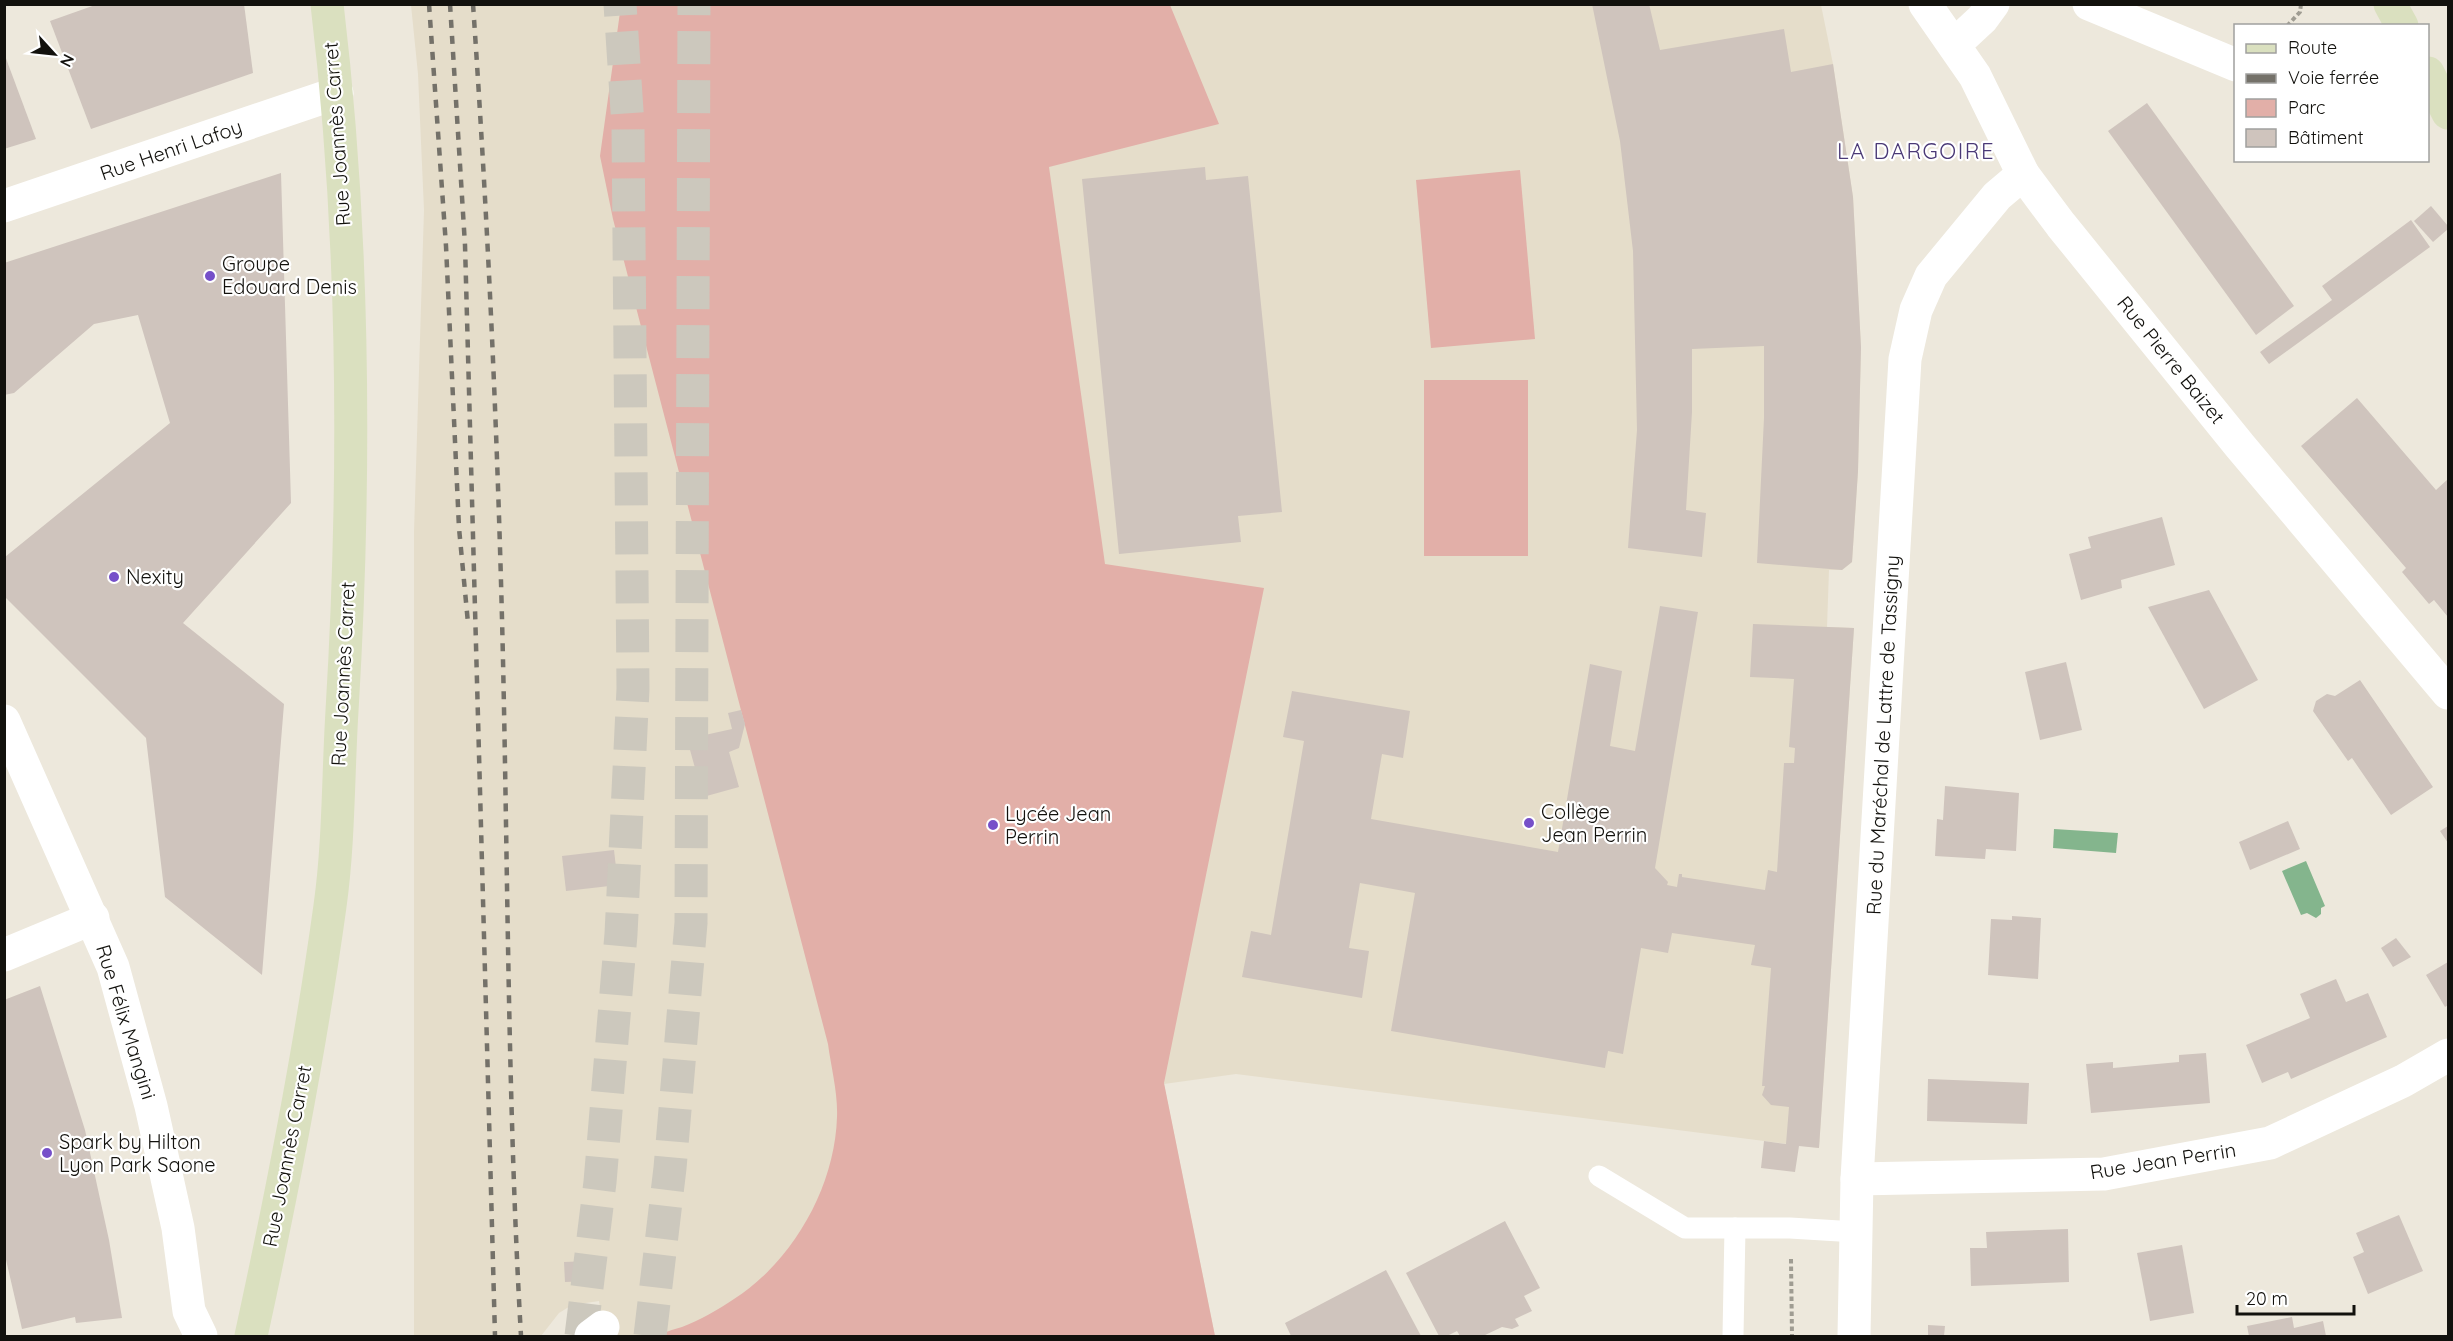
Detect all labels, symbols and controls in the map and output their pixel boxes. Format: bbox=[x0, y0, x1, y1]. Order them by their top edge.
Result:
north arrow bbox=[24, 24, 84, 84]
legend bbox=[2234, 24, 2429, 162]
text: Route bbox=[2288, 36, 2337, 59]
street label: Rue Joannès Carret bbox=[318, 41, 355, 227]
text: N bbox=[56, 51, 79, 71]
text: Voie ferrée bbox=[2288, 66, 2379, 89]
text: Parc bbox=[2288, 96, 2325, 119]
street label: Rue Henri Lafoy bbox=[96, 114, 245, 186]
text: Bâtiment bbox=[2288, 126, 2364, 149]
district label: LA DARGOIRE bbox=[1837, 137, 1995, 165]
place label: Groupe Edouard Denis bbox=[222, 251, 357, 299]
marker: Groupe Edouard Denis bbox=[203, 269, 217, 283]
street label: Rue Pierre Baizet bbox=[2112, 291, 2231, 429]
street label: Rue du Maréchal de Lattre de Tassigny bbox=[1861, 554, 1904, 916]
place label: Nexity bbox=[126, 564, 184, 589]
marker: Nexity bbox=[107, 570, 121, 584]
street label: Rue Joannès Carret bbox=[325, 581, 360, 767]
place label: Collège Jean Perrin bbox=[1541, 799, 1647, 847]
place label: Lycée Jean Perrin bbox=[1005, 801, 1111, 849]
marker: Collège Jean Perrin bbox=[1522, 816, 1536, 830]
marker: Lycée Jean Perrin bbox=[986, 818, 1000, 832]
street label: Rue Félix Mangini bbox=[91, 941, 162, 1102]
street label: Rue Joannès Carret bbox=[257, 1063, 316, 1249]
place label: Spark by Hilton Lyon Park Saone bbox=[59, 1129, 216, 1177]
street label: Rue Jean Perrin bbox=[2088, 1137, 2238, 1184]
marker: Spark by Hilton Lyon Park Saone bbox=[40, 1146, 54, 1160]
scale bar bbox=[2237, 1278, 2354, 1316]
text: 20 m bbox=[2246, 1287, 2288, 1310]

